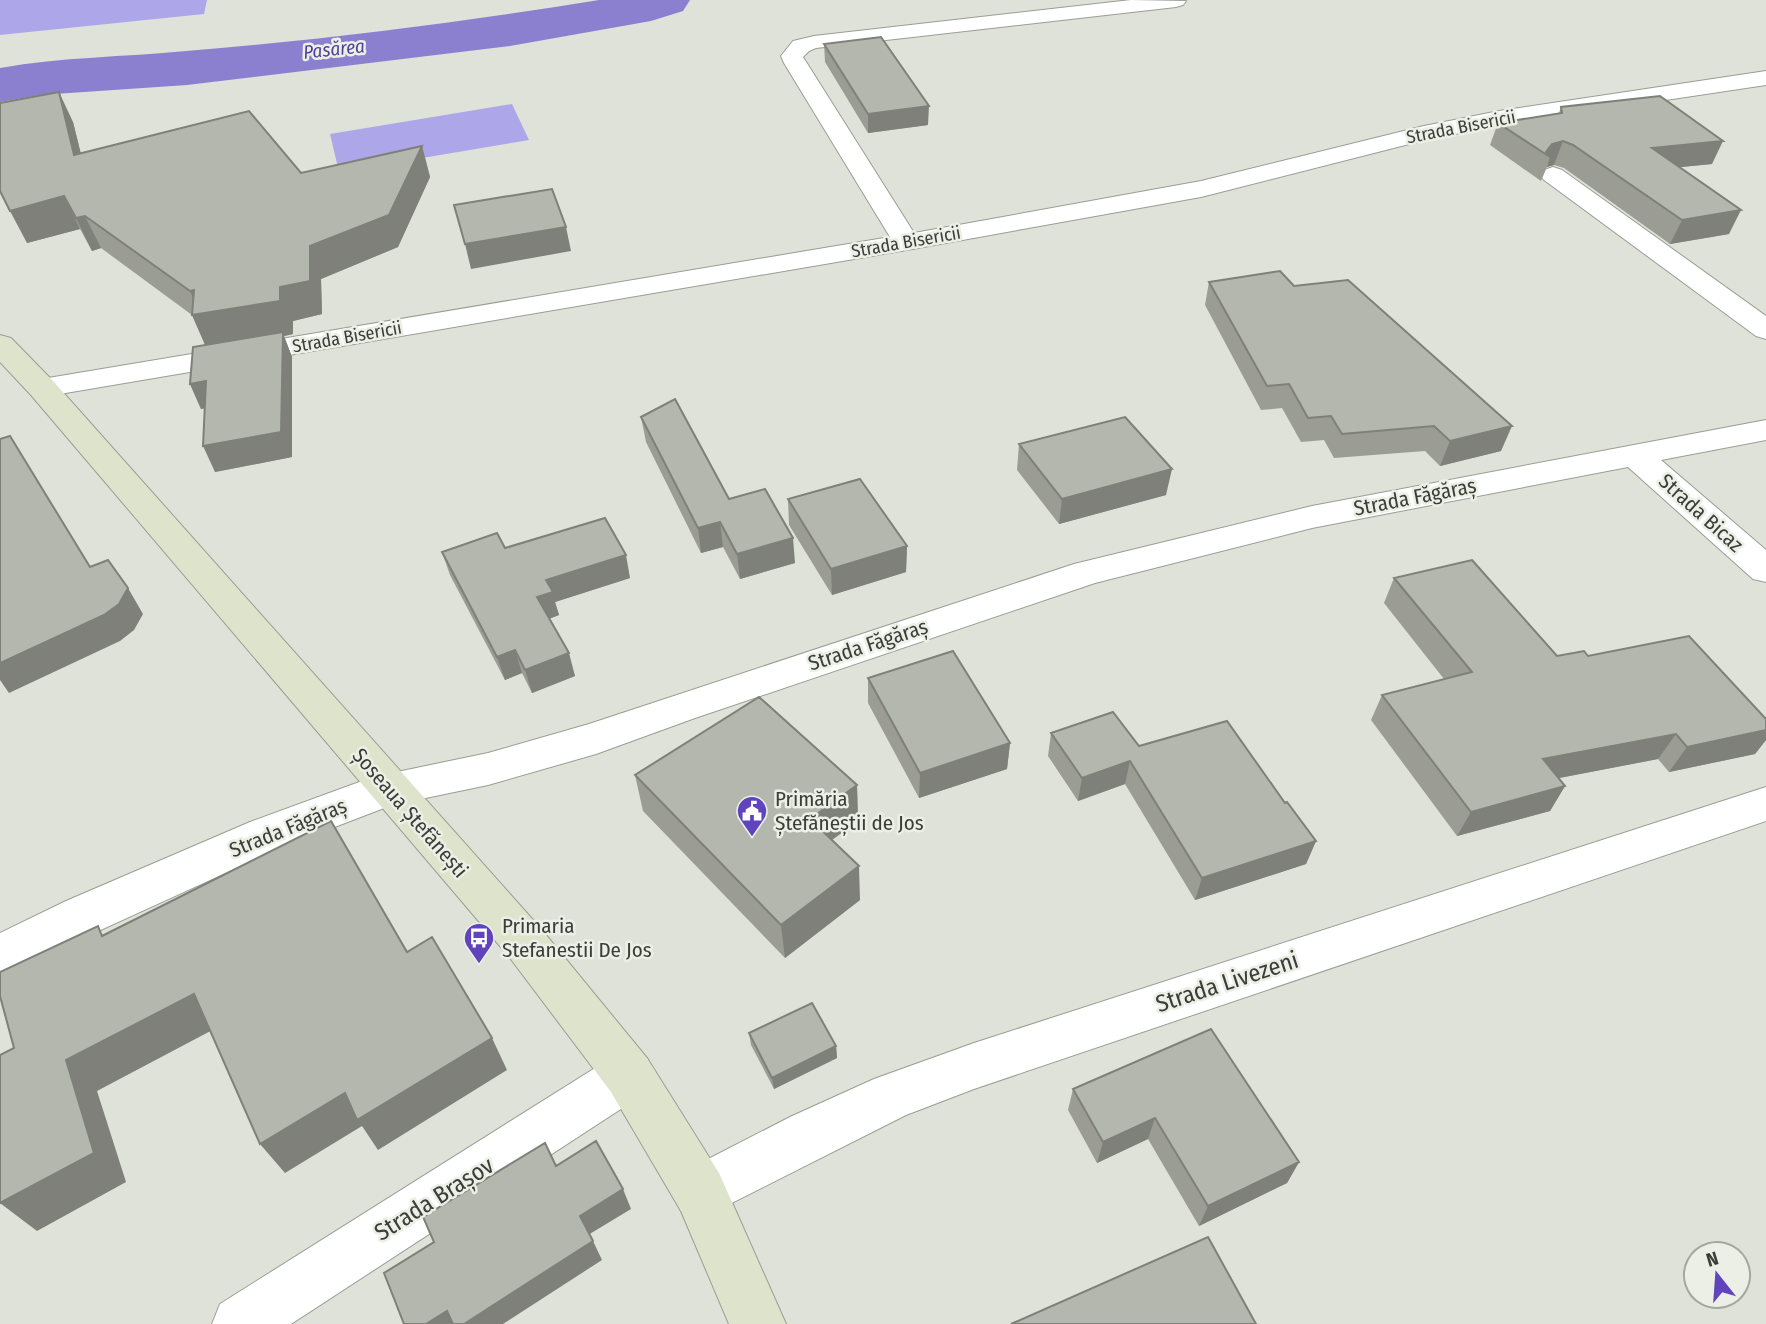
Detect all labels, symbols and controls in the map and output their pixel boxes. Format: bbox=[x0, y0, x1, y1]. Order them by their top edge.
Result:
water label: Pasărea bbox=[302, 34, 366, 64]
street label: Strada Bisericii bbox=[1405, 106, 1517, 148]
street label: Strada Bisericii bbox=[850, 222, 962, 262]
street label: Strada Bisericii bbox=[291, 317, 403, 357]
street label: Strada Bicaz bbox=[1653, 468, 1749, 558]
street label: Strada Făgăraș bbox=[1352, 472, 1479, 522]
street label: Strada Făgăraș bbox=[805, 613, 931, 677]
street label: Șoseaua Ștefănești bbox=[347, 743, 473, 883]
place label: Primăria Ștefăneștii de Jos bbox=[775, 786, 924, 836]
street label: Strada Făgăraș bbox=[225, 793, 351, 863]
public building icon: Primăria Ștefăneștii de Jos bbox=[735, 794, 769, 838]
place label: Primaria Stefanestii De Jos bbox=[502, 913, 652, 963]
bus stop icon: Primaria Stefanestii De Jos bbox=[462, 921, 496, 965]
street label: Strada Livezeni bbox=[1152, 946, 1302, 1018]
street label: Strada Brașov bbox=[369, 1151, 500, 1248]
north arrow bbox=[1682, 1240, 1752, 1310]
text: N bbox=[1703, 1247, 1721, 1272]

